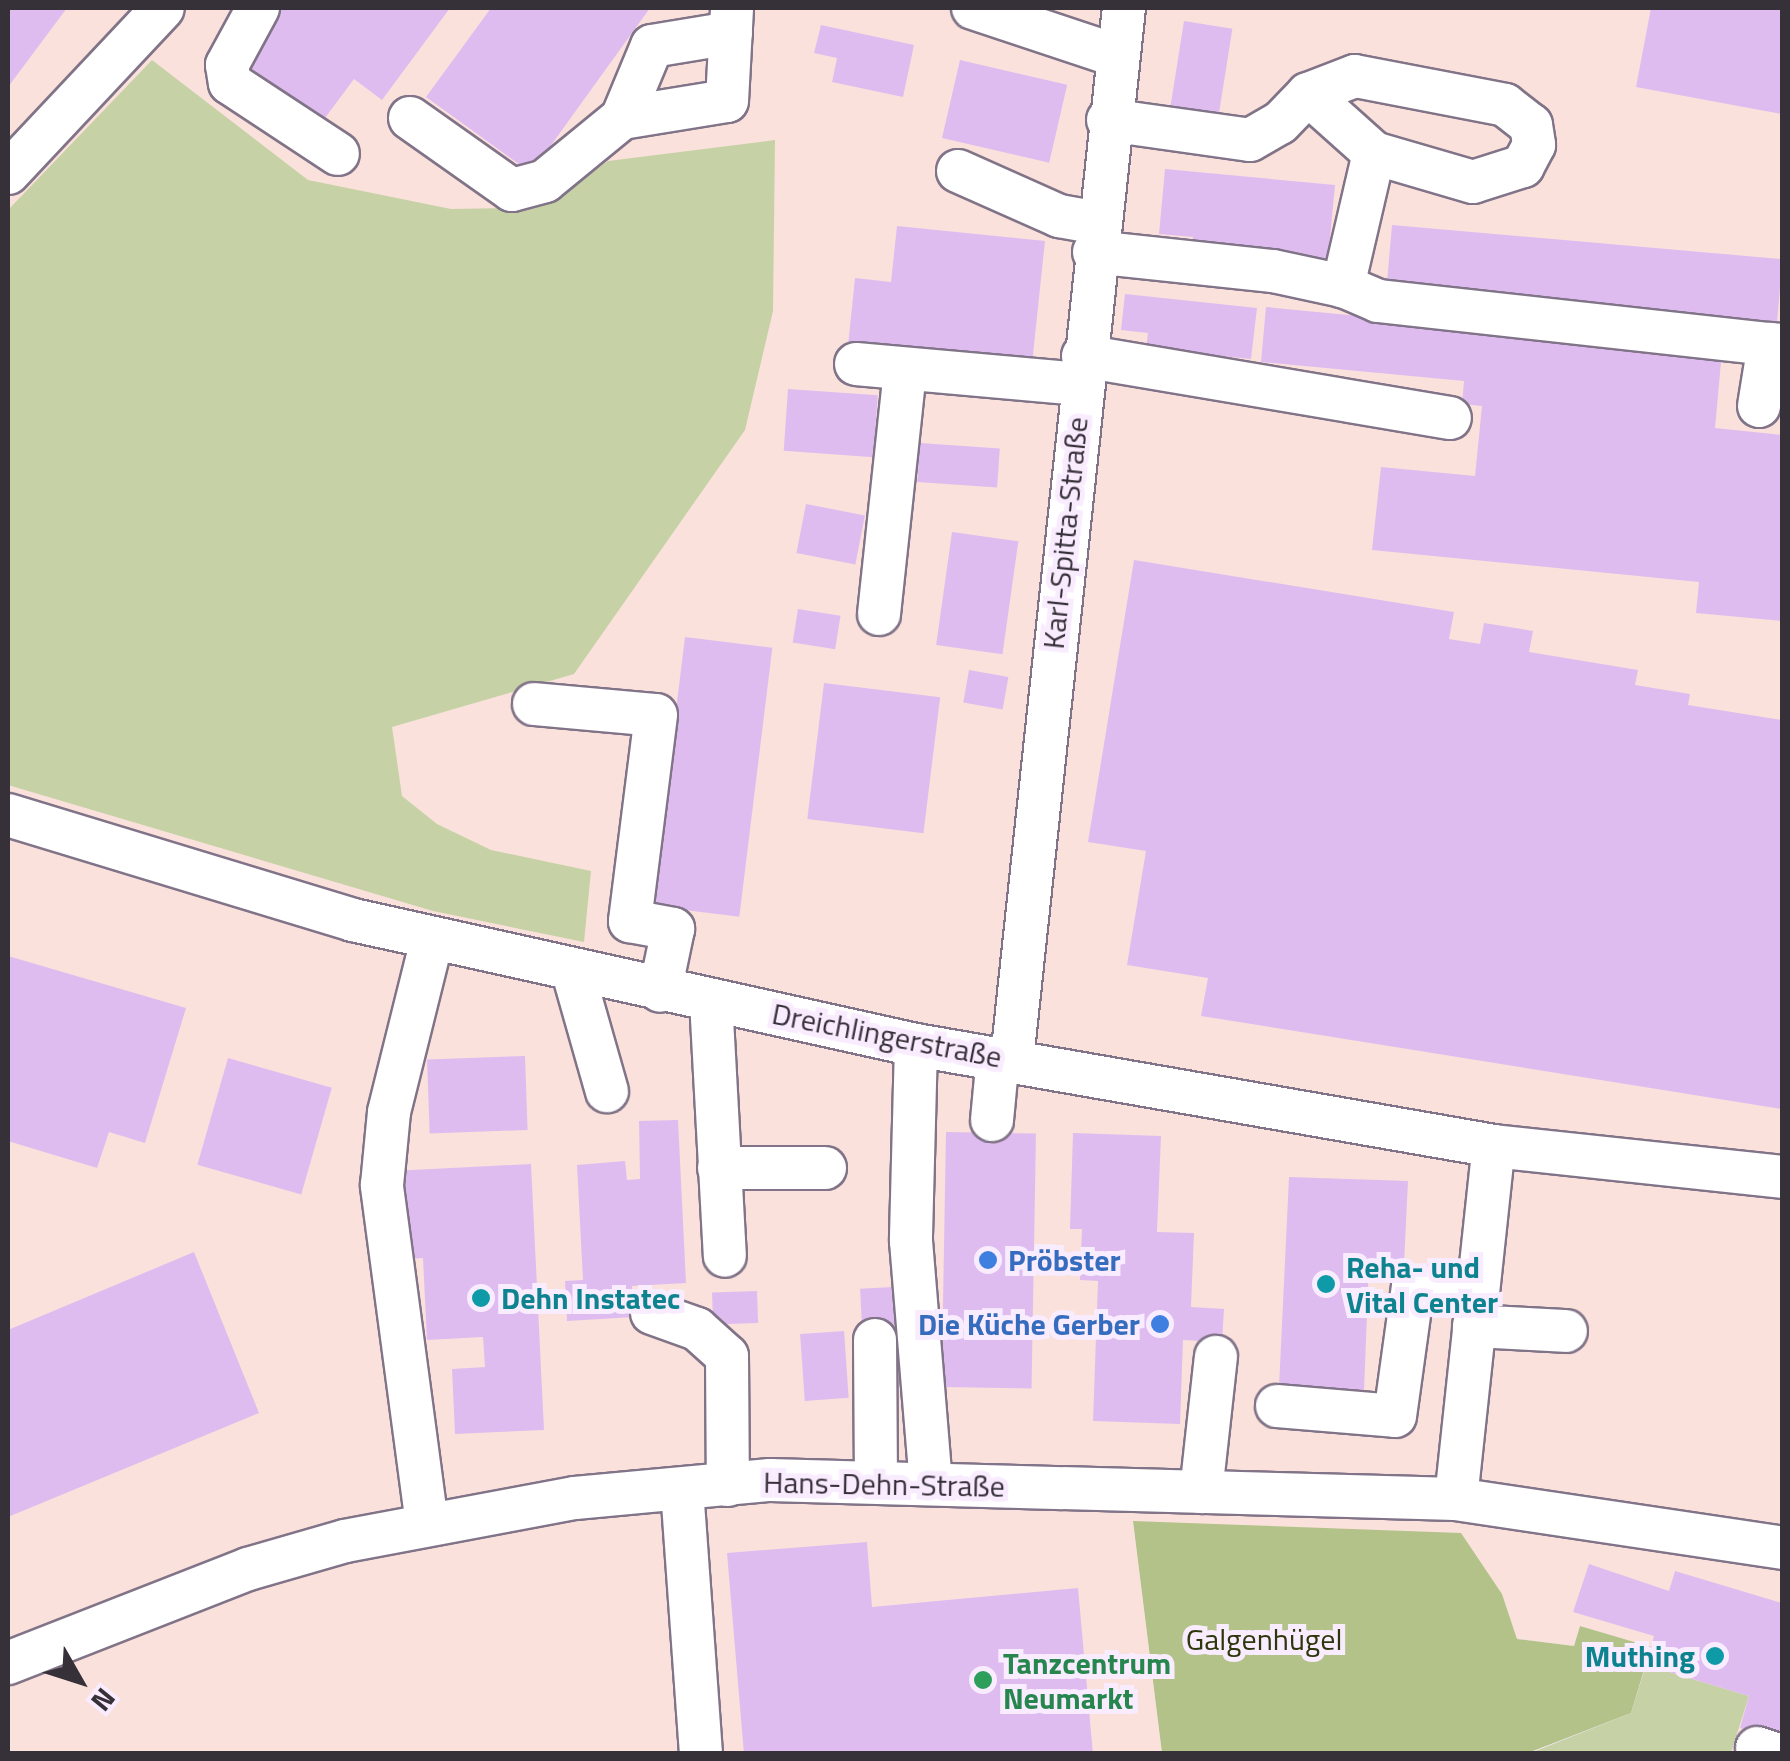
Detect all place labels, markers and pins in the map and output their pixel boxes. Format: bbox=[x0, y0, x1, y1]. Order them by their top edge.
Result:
place label: Pröbster bbox=[1008, 1242, 1121, 1278]
marker: Pröbster bbox=[977, 1249, 999, 1271]
place label: Reha- und Vital Center bbox=[1346, 1249, 1498, 1320]
marker: Reha- und Vital Center bbox=[1315, 1273, 1337, 1295]
place label: Dehn Instatec bbox=[501, 1280, 680, 1316]
marker: Dehn Instatec bbox=[470, 1287, 492, 1309]
place label: Die Küche Gerber bbox=[918, 1306, 1140, 1342]
marker: Die Küche Gerber bbox=[1149, 1313, 1171, 1335]
place label: Muthing bbox=[1585, 1638, 1695, 1674]
place label: Tanzcentrum Neumarkt bbox=[1003, 1645, 1171, 1716]
marker: Muthing bbox=[1704, 1645, 1726, 1667]
marker: Tanzcentrum Neumarkt bbox=[972, 1669, 994, 1691]

